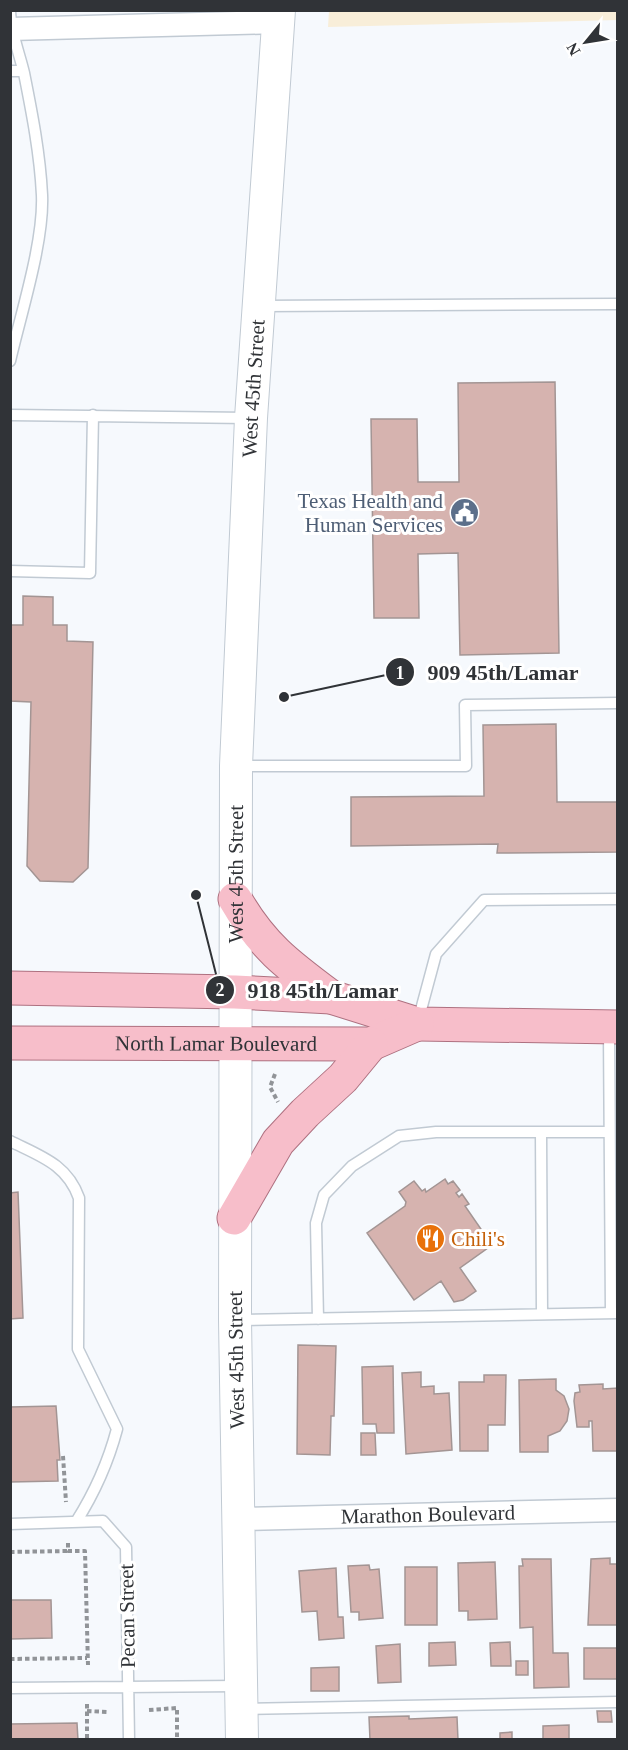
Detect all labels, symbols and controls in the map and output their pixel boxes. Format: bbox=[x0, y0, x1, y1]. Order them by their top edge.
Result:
north arrow bbox=[556, 12, 616, 72]
text: N bbox=[563, 40, 584, 59]
street label: West 45th Street bbox=[237, 318, 270, 458]
place label: Texas Health and Human Services bbox=[298, 489, 443, 537]
public building icon: Texas Health and Human Services bbox=[448, 497, 480, 529]
callout: 909 45th/Lamar bbox=[385, 652, 590, 692]
text: 909 45th/Lamar bbox=[428, 660, 579, 685]
text: 1 bbox=[396, 663, 405, 683]
street label: West 45th Street bbox=[224, 805, 248, 943]
callout: 918 45th/Lamar bbox=[205, 970, 410, 1010]
text: 918 45th/Lamar bbox=[248, 978, 399, 1003]
text: 2 bbox=[216, 980, 225, 1000]
street label: North Lamar Boulevard bbox=[115, 1031, 317, 1056]
restaurant icon: Chili's bbox=[414, 1223, 446, 1255]
place label: Chili's bbox=[451, 1227, 505, 1251]
street label: West 45th Street bbox=[223, 1290, 249, 1429]
street label: Marathon Boulevard bbox=[340, 1500, 516, 1529]
street label: Pecan Street bbox=[114, 1563, 140, 1668]

